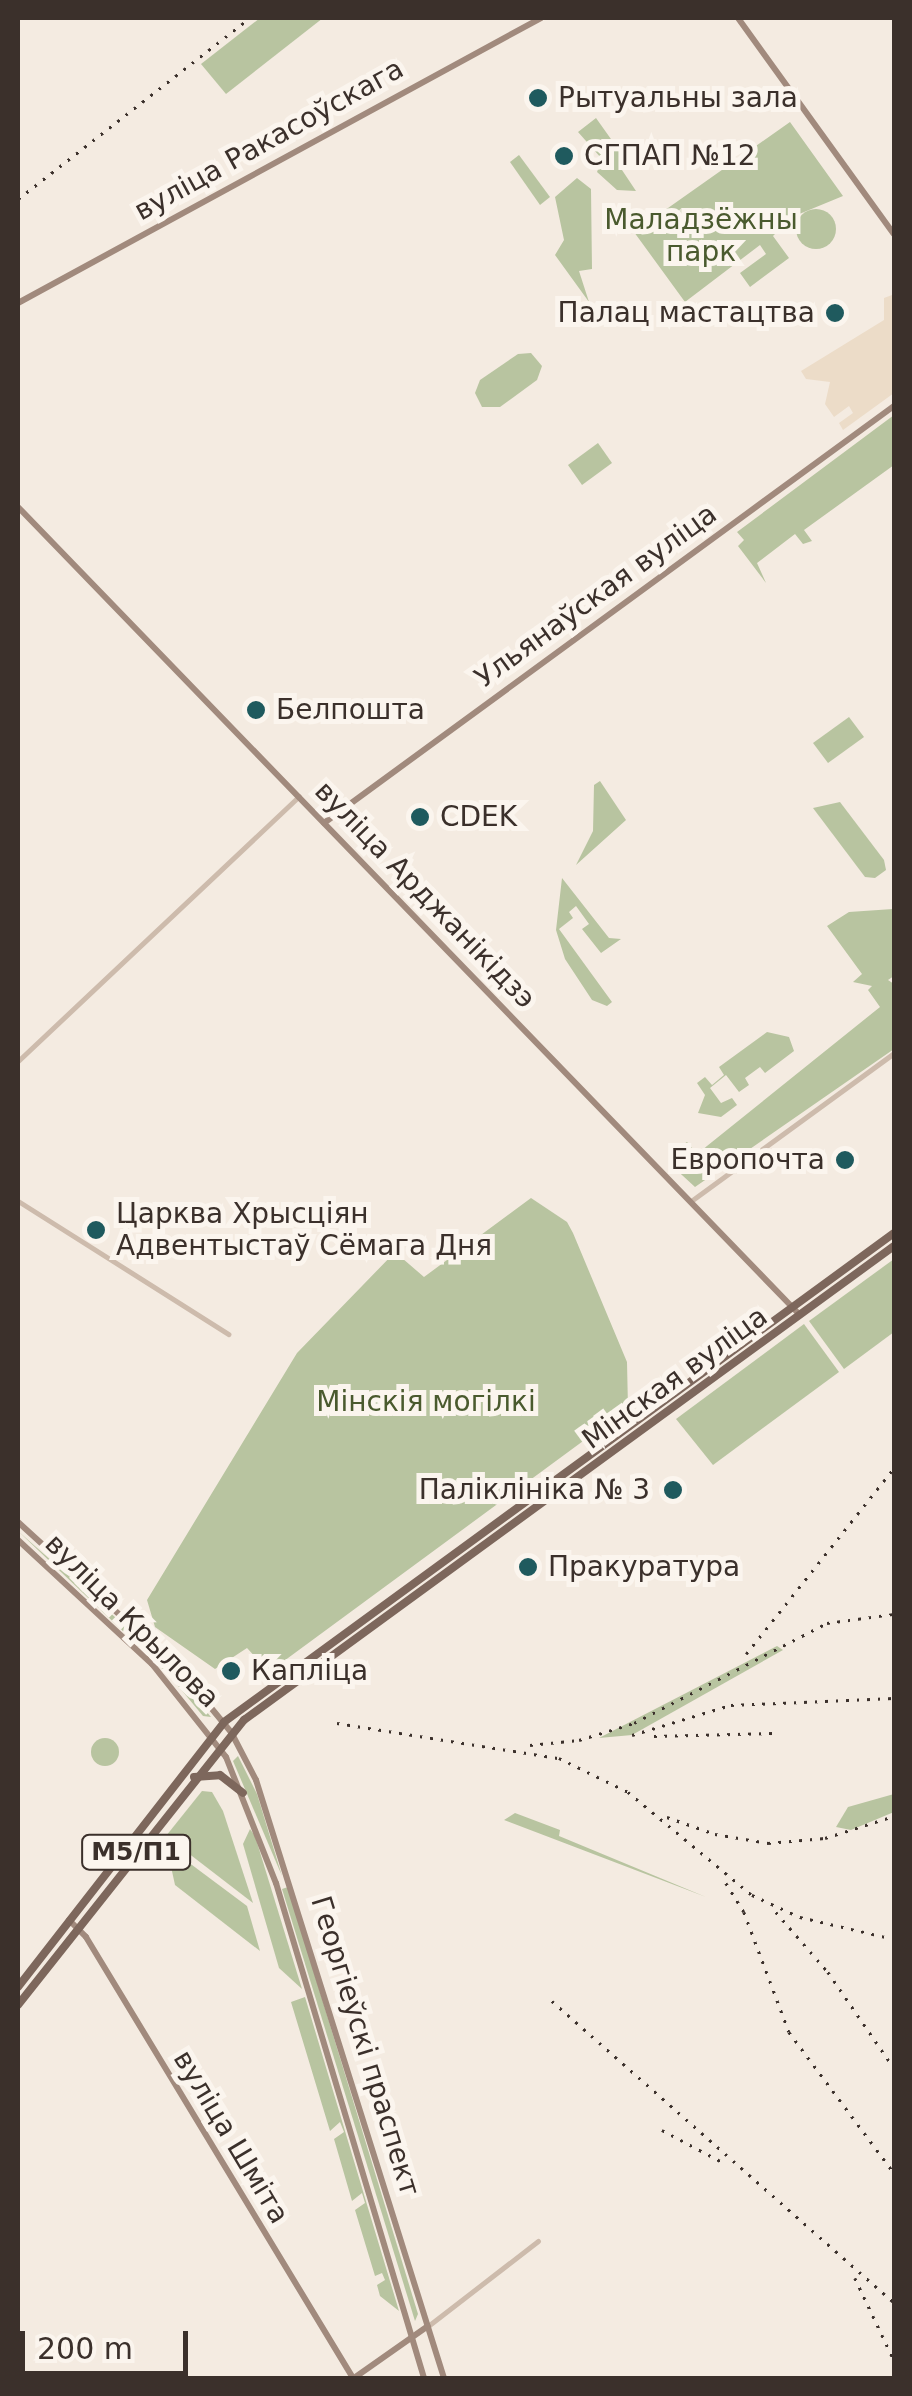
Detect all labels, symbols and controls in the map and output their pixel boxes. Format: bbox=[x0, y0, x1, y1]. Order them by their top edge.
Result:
street label: вуліца Ракасоўскага bbox=[129, 52, 409, 228]
place label: Рытуальны зала bbox=[558, 81, 798, 115]
marker: Рытуальны зала bbox=[527, 87, 549, 109]
place label: СГПАП №12 bbox=[584, 139, 756, 173]
marker: СГПАП №12 bbox=[553, 145, 575, 167]
park label: Маладзёжны парк bbox=[604, 203, 798, 269]
place label: Палац мастацтва bbox=[558, 296, 815, 330]
marker: Палац мастацтва bbox=[824, 302, 846, 324]
street label: Ульянаўская вуліца bbox=[469, 497, 723, 695]
place label: Белпошта bbox=[276, 693, 425, 727]
marker: Белпошта bbox=[245, 699, 267, 721]
street label: вуліца Арджанікідзэ bbox=[308, 774, 542, 1016]
place label: CDEK bbox=[440, 800, 517, 834]
marker: CDEK bbox=[409, 806, 431, 828]
place label: Европочта bbox=[670, 1143, 825, 1177]
marker: Европочта bbox=[834, 1149, 856, 1171]
place label: Царква Хрысціян Адвентыстаў Сёмага Дня bbox=[116, 1197, 492, 1263]
marker: Царква Хрысціян Адвентыстаў Сёмага Дня bbox=[85, 1219, 107, 1241]
street label: Мінская вуліца bbox=[576, 1300, 774, 1456]
park label: Мінскія могілкі bbox=[316, 1385, 536, 1419]
place label: Паліклініка № 3 bbox=[419, 1473, 650, 1507]
marker: Паліклініка № 3 bbox=[660, 1477, 686, 1503]
street label: вуліца Крылова bbox=[38, 1527, 226, 1715]
place label: Пракуратура bbox=[548, 1550, 740, 1584]
marker: Пракуратура bbox=[517, 1556, 539, 1578]
place label: Капліца bbox=[251, 1654, 368, 1688]
marker: Капліца bbox=[220, 1660, 242, 1682]
road number: М5/П1 bbox=[81, 1832, 191, 1872]
street label: Георгіеўскі праспект bbox=[303, 1892, 427, 2200]
street label: вуліца Шміта bbox=[166, 2044, 296, 2230]
scale bar bbox=[25, 2311, 192, 2373]
text: 200 m bbox=[37, 2331, 133, 2366]

